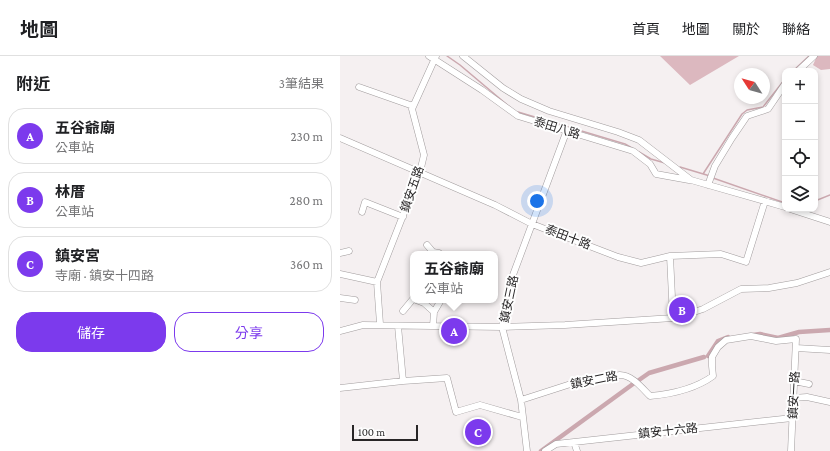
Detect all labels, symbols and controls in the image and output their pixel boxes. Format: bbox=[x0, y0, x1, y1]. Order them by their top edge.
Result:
text: 地圖 bbox=[20, 19, 58, 40]
text: 首頁 bbox=[632, 21, 660, 37]
text: 地圖 bbox=[682, 21, 710, 37]
text: 關於 bbox=[732, 21, 760, 37]
text: 聯絡 bbox=[782, 21, 810, 37]
north arrow bbox=[734, 68, 770, 104]
map controls bbox=[782, 68, 818, 212]
button: + bbox=[782, 68, 818, 104]
text: 附近 bbox=[16, 75, 50, 94]
text: 3筆結果 bbox=[279, 76, 324, 91]
button: − bbox=[782, 104, 818, 140]
street label: 泰田八路 bbox=[532, 114, 582, 142]
text: 五谷爺廟 bbox=[55, 120, 115, 136]
text: A bbox=[26, 129, 34, 144]
text: 230 m bbox=[290, 129, 323, 144]
text: 公車站 bbox=[55, 140, 94, 155]
button: locate bbox=[782, 140, 818, 176]
street label: 鎮安五路 bbox=[398, 164, 426, 214]
button: layers bbox=[782, 176, 818, 212]
text: 林厝 bbox=[55, 184, 85, 200]
your location bbox=[527, 191, 547, 211]
text: B bbox=[26, 193, 34, 208]
text: 280 m bbox=[290, 193, 323, 208]
text: 公車站 bbox=[55, 204, 94, 219]
street label: 泰田十路 bbox=[543, 222, 593, 252]
text: 鎮安宮 bbox=[55, 248, 100, 264]
popup bbox=[410, 251, 498, 303]
text: C bbox=[26, 257, 34, 272]
text: 360 m bbox=[290, 257, 323, 272]
text: 五谷爺廟 bbox=[424, 261, 484, 277]
text: 寺廟 · 鎮安十四路 bbox=[55, 268, 154, 283]
street label: 鎮安三路 bbox=[497, 274, 521, 324]
text: 公車站 bbox=[424, 281, 463, 296]
pin: B bbox=[669, 295, 695, 325]
button: 儲存 bbox=[16, 312, 166, 352]
button: 分享 bbox=[174, 312, 324, 352]
pin: A bbox=[441, 316, 467, 346]
street label: 鎮安二路 bbox=[569, 369, 619, 391]
street label: 鎮安一路 bbox=[786, 371, 802, 419]
pin: C bbox=[465, 417, 491, 447]
street label: 鎮安十六路 bbox=[637, 421, 699, 441]
scale bar bbox=[352, 423, 418, 442]
text: 100 m bbox=[358, 426, 385, 438]

